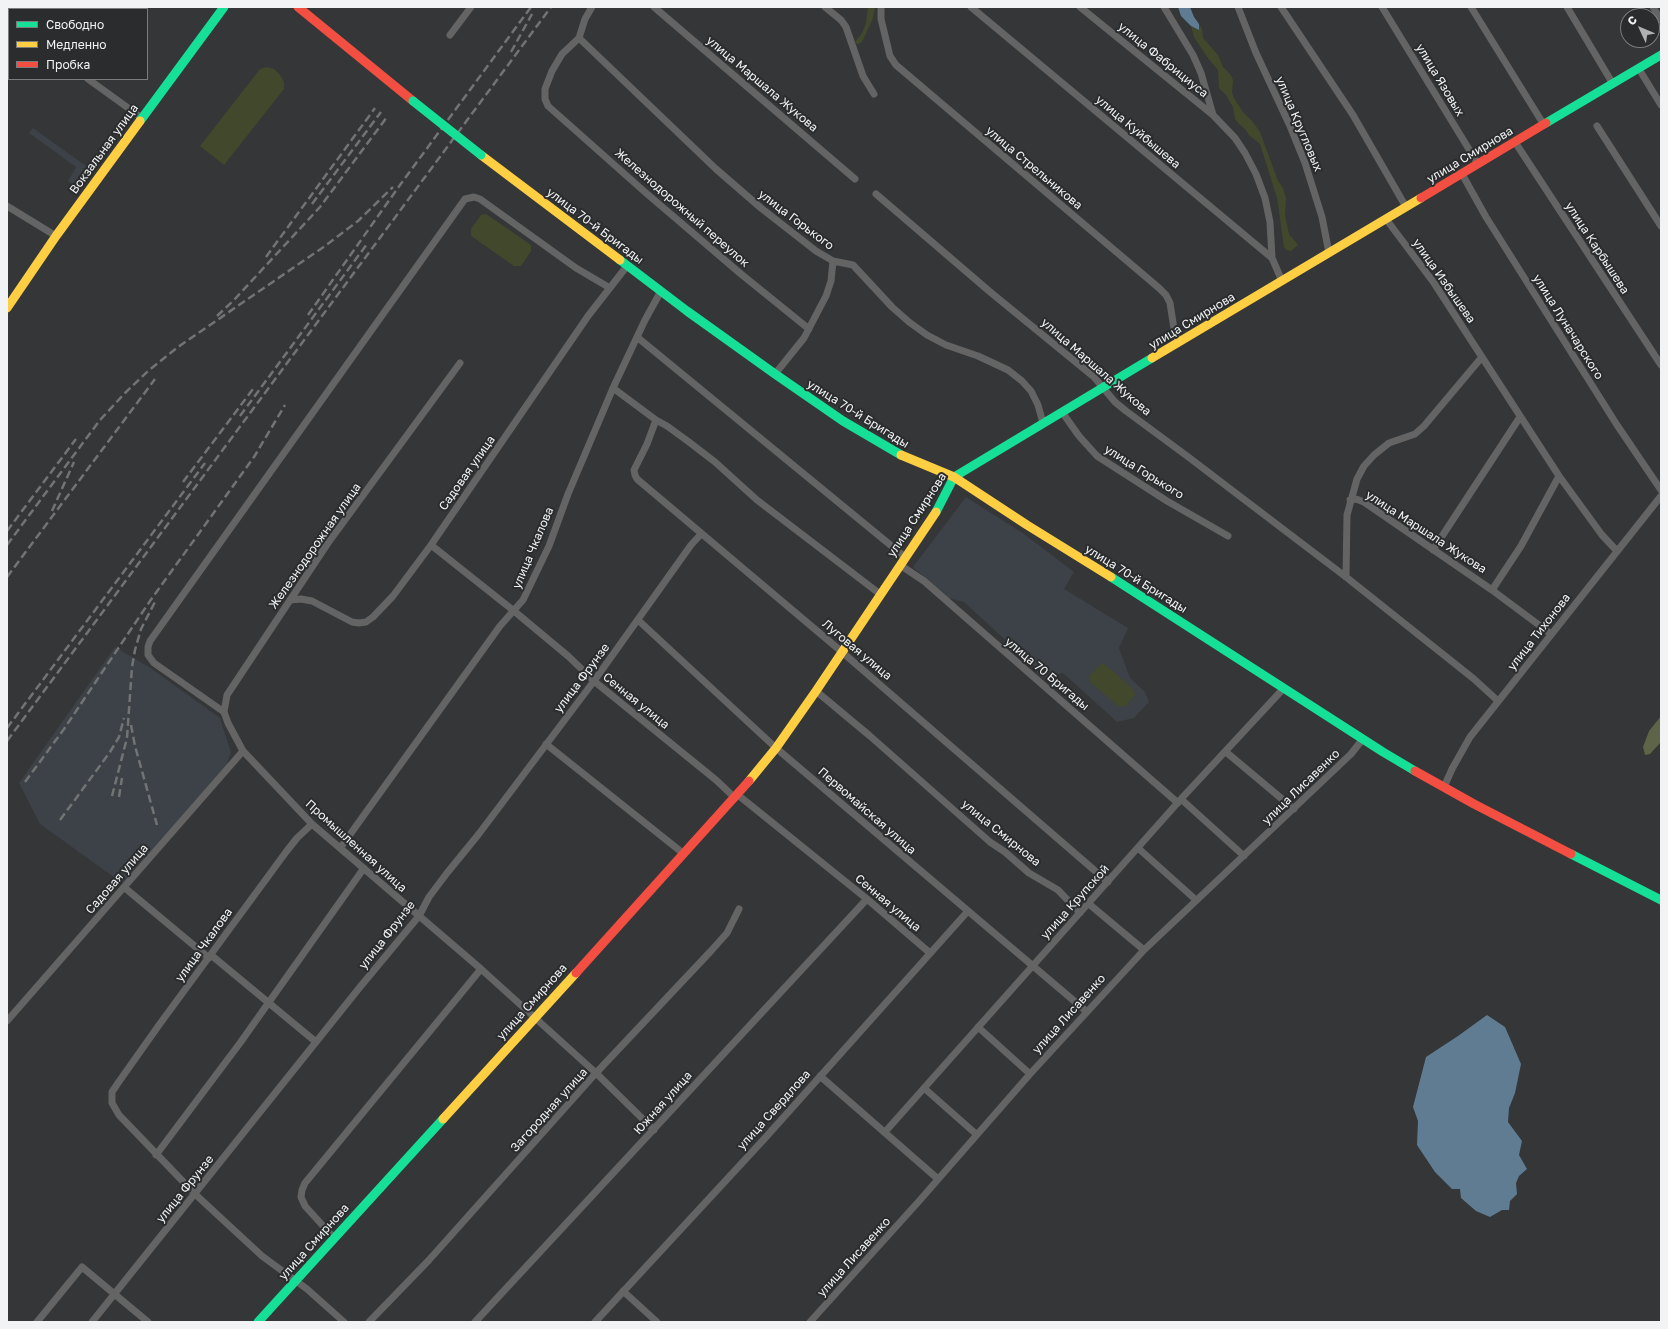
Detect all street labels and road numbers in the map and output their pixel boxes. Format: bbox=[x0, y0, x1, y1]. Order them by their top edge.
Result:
street label: улица Фабрициуса bbox=[1115, 19, 1211, 101]
street label: улица Маршала Жукова bbox=[703, 33, 821, 135]
street label: улица Язовых bbox=[1413, 41, 1467, 119]
street label: улица Кругловых bbox=[1272, 74, 1326, 174]
street label: улица Куйбышева bbox=[1093, 92, 1183, 172]
street label: Вокзальная улица bbox=[67, 101, 141, 197]
street label: улица Стрельникова bbox=[983, 123, 1085, 213]
street label: улица Смирнова bbox=[1424, 124, 1516, 186]
street label: Железнодорожный переулок bbox=[612, 146, 752, 270]
street label: улица 70-й Бригады bbox=[544, 185, 646, 267]
street label: улица Горького bbox=[755, 187, 837, 253]
street label: улица Карбышева bbox=[1562, 199, 1632, 297]
street label: улица Избышева bbox=[1410, 236, 1478, 326]
street label: улица Луначарского bbox=[1530, 272, 1606, 382]
street label: улица Смирнова bbox=[1146, 290, 1238, 352]
street label: улица Маршала Жукова bbox=[1038, 315, 1154, 419]
street label: улица 70-й Бригады bbox=[804, 377, 912, 451]
street label: Садовая улица bbox=[436, 433, 498, 513]
street label: улица Горького bbox=[1102, 442, 1186, 502]
street label: улица Смирнова bbox=[884, 470, 950, 560]
street label: Железнодорожная улица bbox=[266, 480, 364, 612]
street label: улица Маршала Жукова bbox=[1363, 488, 1489, 576]
street label: улица Чкалова bbox=[509, 505, 557, 591]
street label: улица 70-й Бригады bbox=[1082, 542, 1190, 616]
street label: улица Тихонова bbox=[1505, 591, 1573, 673]
street label: Луговая улица bbox=[819, 617, 895, 683]
street label: улица 70 Бригады bbox=[1002, 635, 1092, 713]
street label: улица Фрунзе bbox=[551, 641, 613, 715]
street label: Сенная улица bbox=[600, 670, 672, 732]
street label: улица Лисавенко bbox=[1259, 746, 1343, 828]
street label: Первомайская улица bbox=[815, 765, 919, 857]
street label: Промышленная улица bbox=[302, 797, 410, 895]
street label: улица Смирнова bbox=[958, 797, 1044, 869]
street label: Садовая улица bbox=[83, 841, 151, 917]
street label: улица Крупской bbox=[1038, 862, 1112, 942]
street label: Сенная улица bbox=[852, 871, 924, 935]
street label: улица Фрунзе bbox=[356, 898, 418, 972]
street label: улица Чкалова bbox=[172, 905, 236, 985]
street label: улица Смирнова bbox=[494, 961, 570, 1043]
street label: улица Лисавенко bbox=[1029, 971, 1109, 1057]
street label: Загородная улица bbox=[508, 1065, 590, 1155]
street label: улица Свердлова bbox=[734, 1067, 814, 1153]
street label: Южная улица bbox=[631, 1068, 695, 1138]
street label: улица Фрунзе bbox=[153, 1152, 217, 1226]
street label: улица Смирнова bbox=[276, 1201, 352, 1283]
street label: улица Лисавенко bbox=[814, 1214, 894, 1300]

